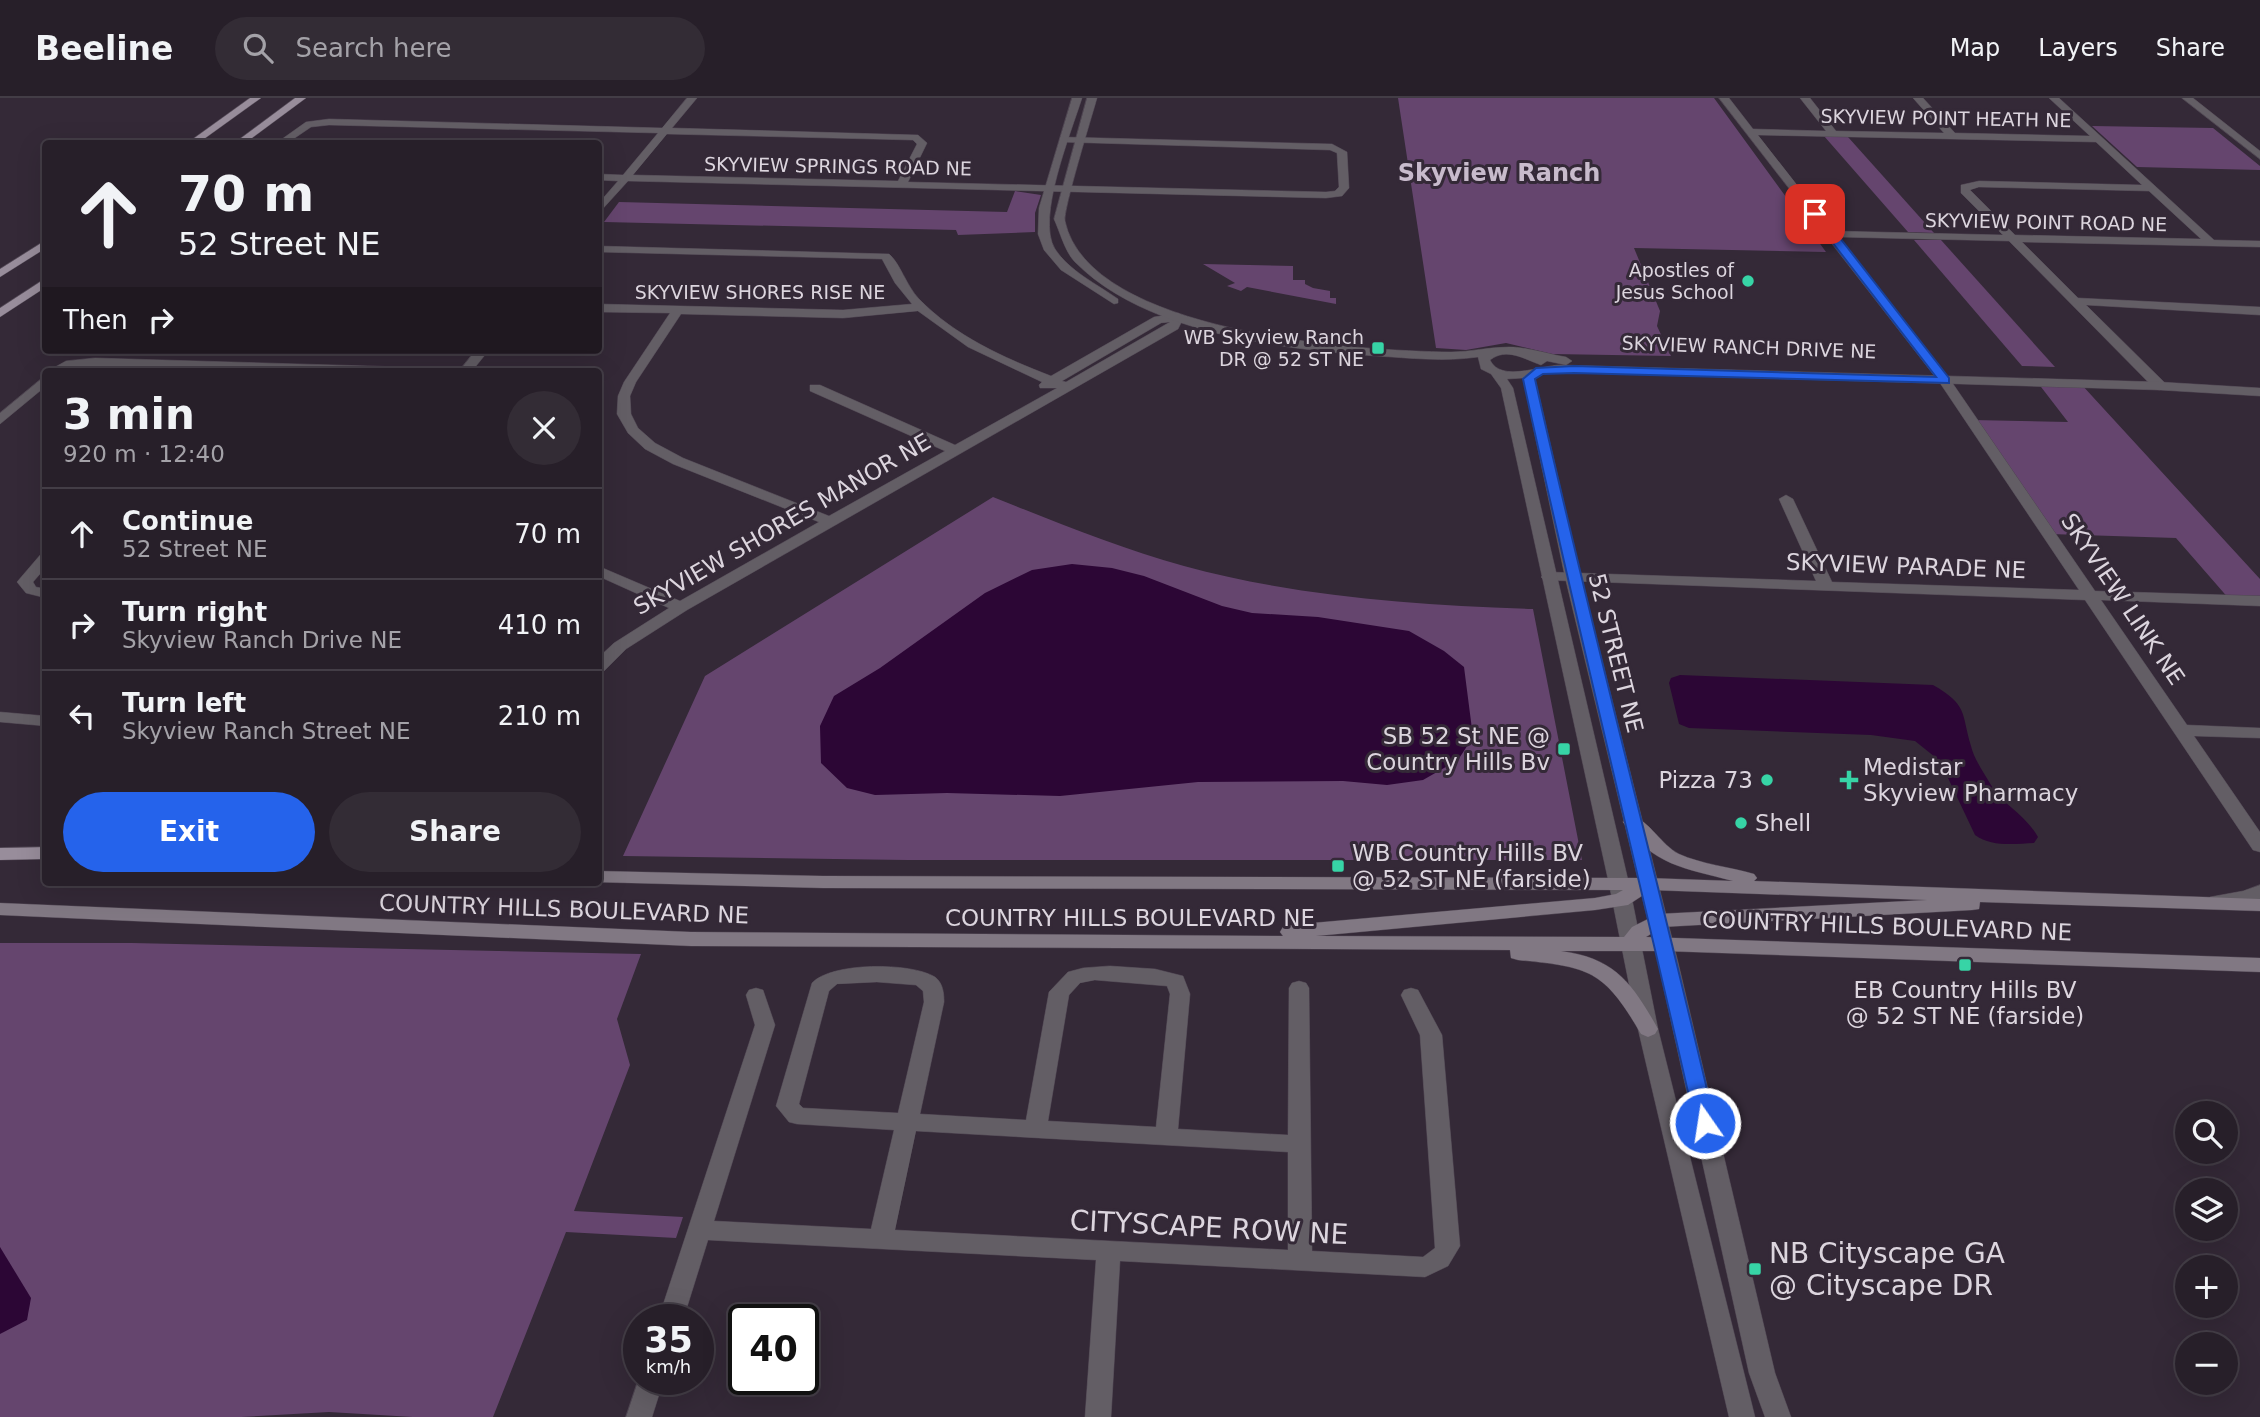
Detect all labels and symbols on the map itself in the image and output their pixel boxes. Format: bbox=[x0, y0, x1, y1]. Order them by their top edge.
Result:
street label: SKYVIEW POINT HEATH NE bbox=[1820, 105, 2072, 131]
street label: SKYVIEW SPRINGS ROAD NE bbox=[704, 153, 972, 179]
district label: Skyview Ranch bbox=[1398, 159, 1600, 187]
pin bbox=[1785, 184, 1845, 244]
street label: SKYVIEW POINT ROAD NE bbox=[1925, 209, 2167, 235]
place label: Apostles of Jesus School bbox=[1615, 259, 1735, 303]
marker: Apostles of Jesus School bbox=[1740, 273, 1756, 289]
street label: SKYVIEW SHORES RISE NE bbox=[635, 281, 885, 303]
place label: WB Skyview Ranch DR @ 52 ST NE bbox=[1184, 326, 1364, 370]
street label: SKYVIEW RANCH DRIVE NE bbox=[1621, 332, 1877, 362]
marker: WB Skyview Ranch DR @ 52 ST NE bbox=[1370, 340, 1386, 356]
street label: SKYVIEW SHORES MANOR NE bbox=[629, 428, 935, 620]
street label: SKYVIEW LINK NE bbox=[2056, 508, 2190, 690]
street label: SKYVIEW PARADE NE bbox=[1786, 549, 2026, 583]
street label: 52 STREET NE bbox=[1584, 571, 1648, 735]
place label: SB 52 St NE @ Country Hills Bv bbox=[1366, 723, 1550, 775]
marker: SB 52 St NE @ Country Hills Bv bbox=[1556, 741, 1572, 757]
place label: Medistar Skyview Pharmacy bbox=[1863, 754, 2078, 806]
place label: Pizza 73 bbox=[1658, 767, 1753, 793]
marker: Pizza 73 bbox=[1759, 772, 1775, 788]
marker: Medistar Skyview Pharmacy bbox=[1841, 772, 1857, 788]
place label: Shell bbox=[1755, 810, 1811, 836]
marker: Shell bbox=[1733, 815, 1749, 831]
place label: WB Country Hills BV @ 52 ST NE (farside) bbox=[1352, 840, 1591, 892]
marker: WB Country Hills BV @ 52 ST NE (farside) bbox=[1330, 858, 1346, 874]
street label: COUNTRY HILLS BOULEVARD NE bbox=[379, 890, 749, 928]
street label: COUNTRY HILLS BOULEVARD NE bbox=[945, 905, 1315, 931]
street label: COUNTRY HILLS BOULEVARD NE bbox=[1702, 907, 2072, 945]
marker: EB Country Hills BV @ 52 ST NE (farside) bbox=[1957, 957, 1973, 973]
place label: EB Country Hills BV @ 52 ST NE (farside) bbox=[1846, 977, 2084, 1029]
position arrow bbox=[1668, 1086, 1742, 1160]
street label: CITYSCAPE ROW NE bbox=[1069, 1204, 1349, 1251]
place label: NB Cityscape GA @ Cityscape DR bbox=[1769, 1237, 2005, 1302]
marker: NB Cityscape GA @ Cityscape DR bbox=[1747, 1261, 1763, 1277]
speed limit sign: 40 bbox=[728, 1304, 819, 1395]

